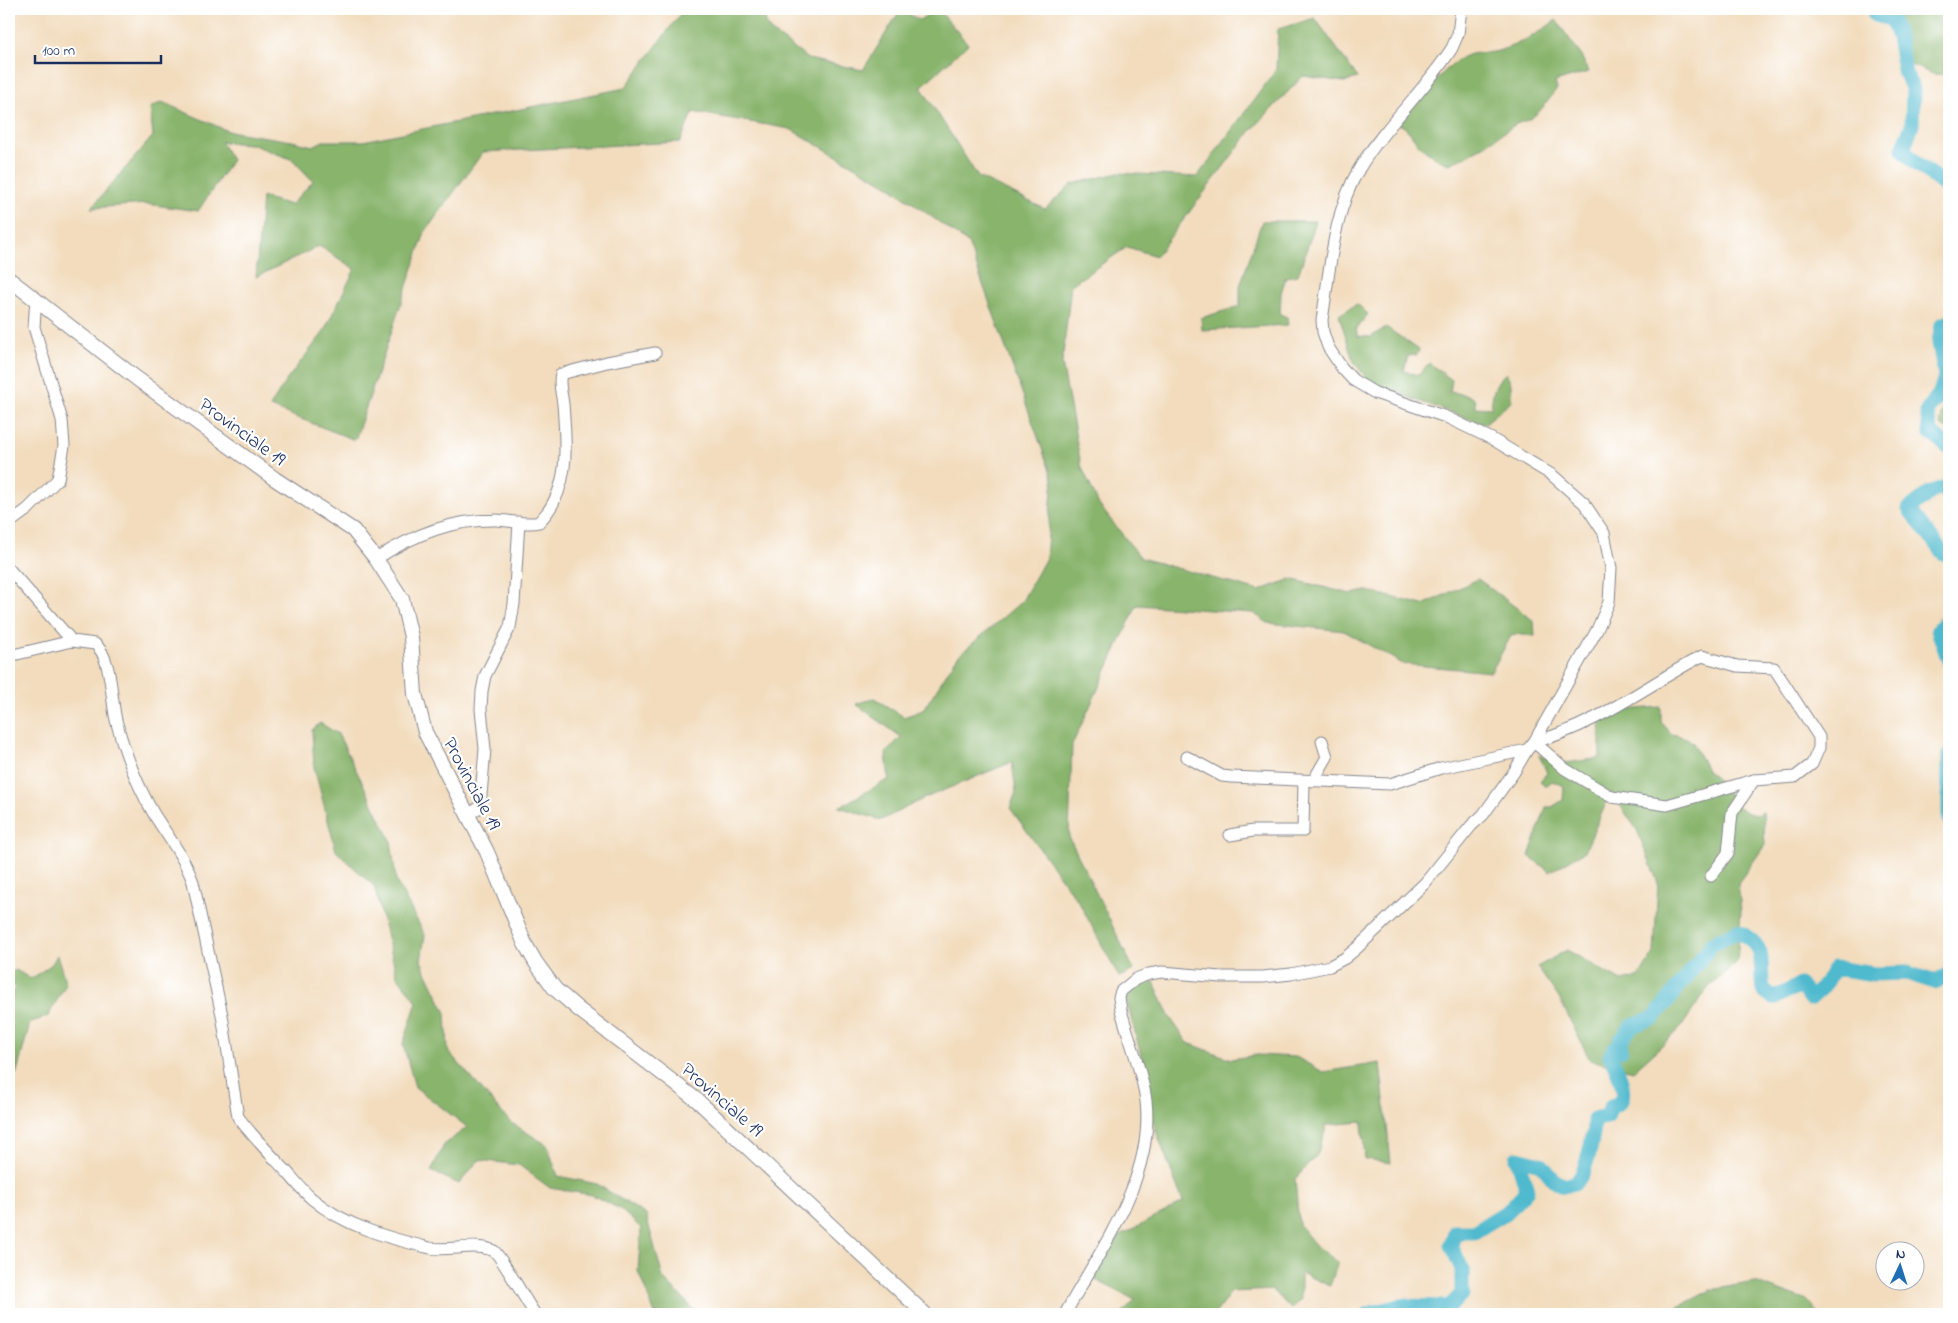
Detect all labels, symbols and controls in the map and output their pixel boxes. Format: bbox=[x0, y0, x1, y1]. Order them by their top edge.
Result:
scale bar bbox=[35, 32, 161, 64]
text: 100 m bbox=[42, 40, 75, 62]
street label: Provinciale 19 bbox=[192, 392, 291, 474]
street label: Provinciale 19 bbox=[434, 733, 507, 836]
street label: Provinciale 19 bbox=[674, 1057, 769, 1145]
north arrow bbox=[1876, 1240, 1926, 1290]
text: N bbox=[1895, 1244, 1906, 1265]

